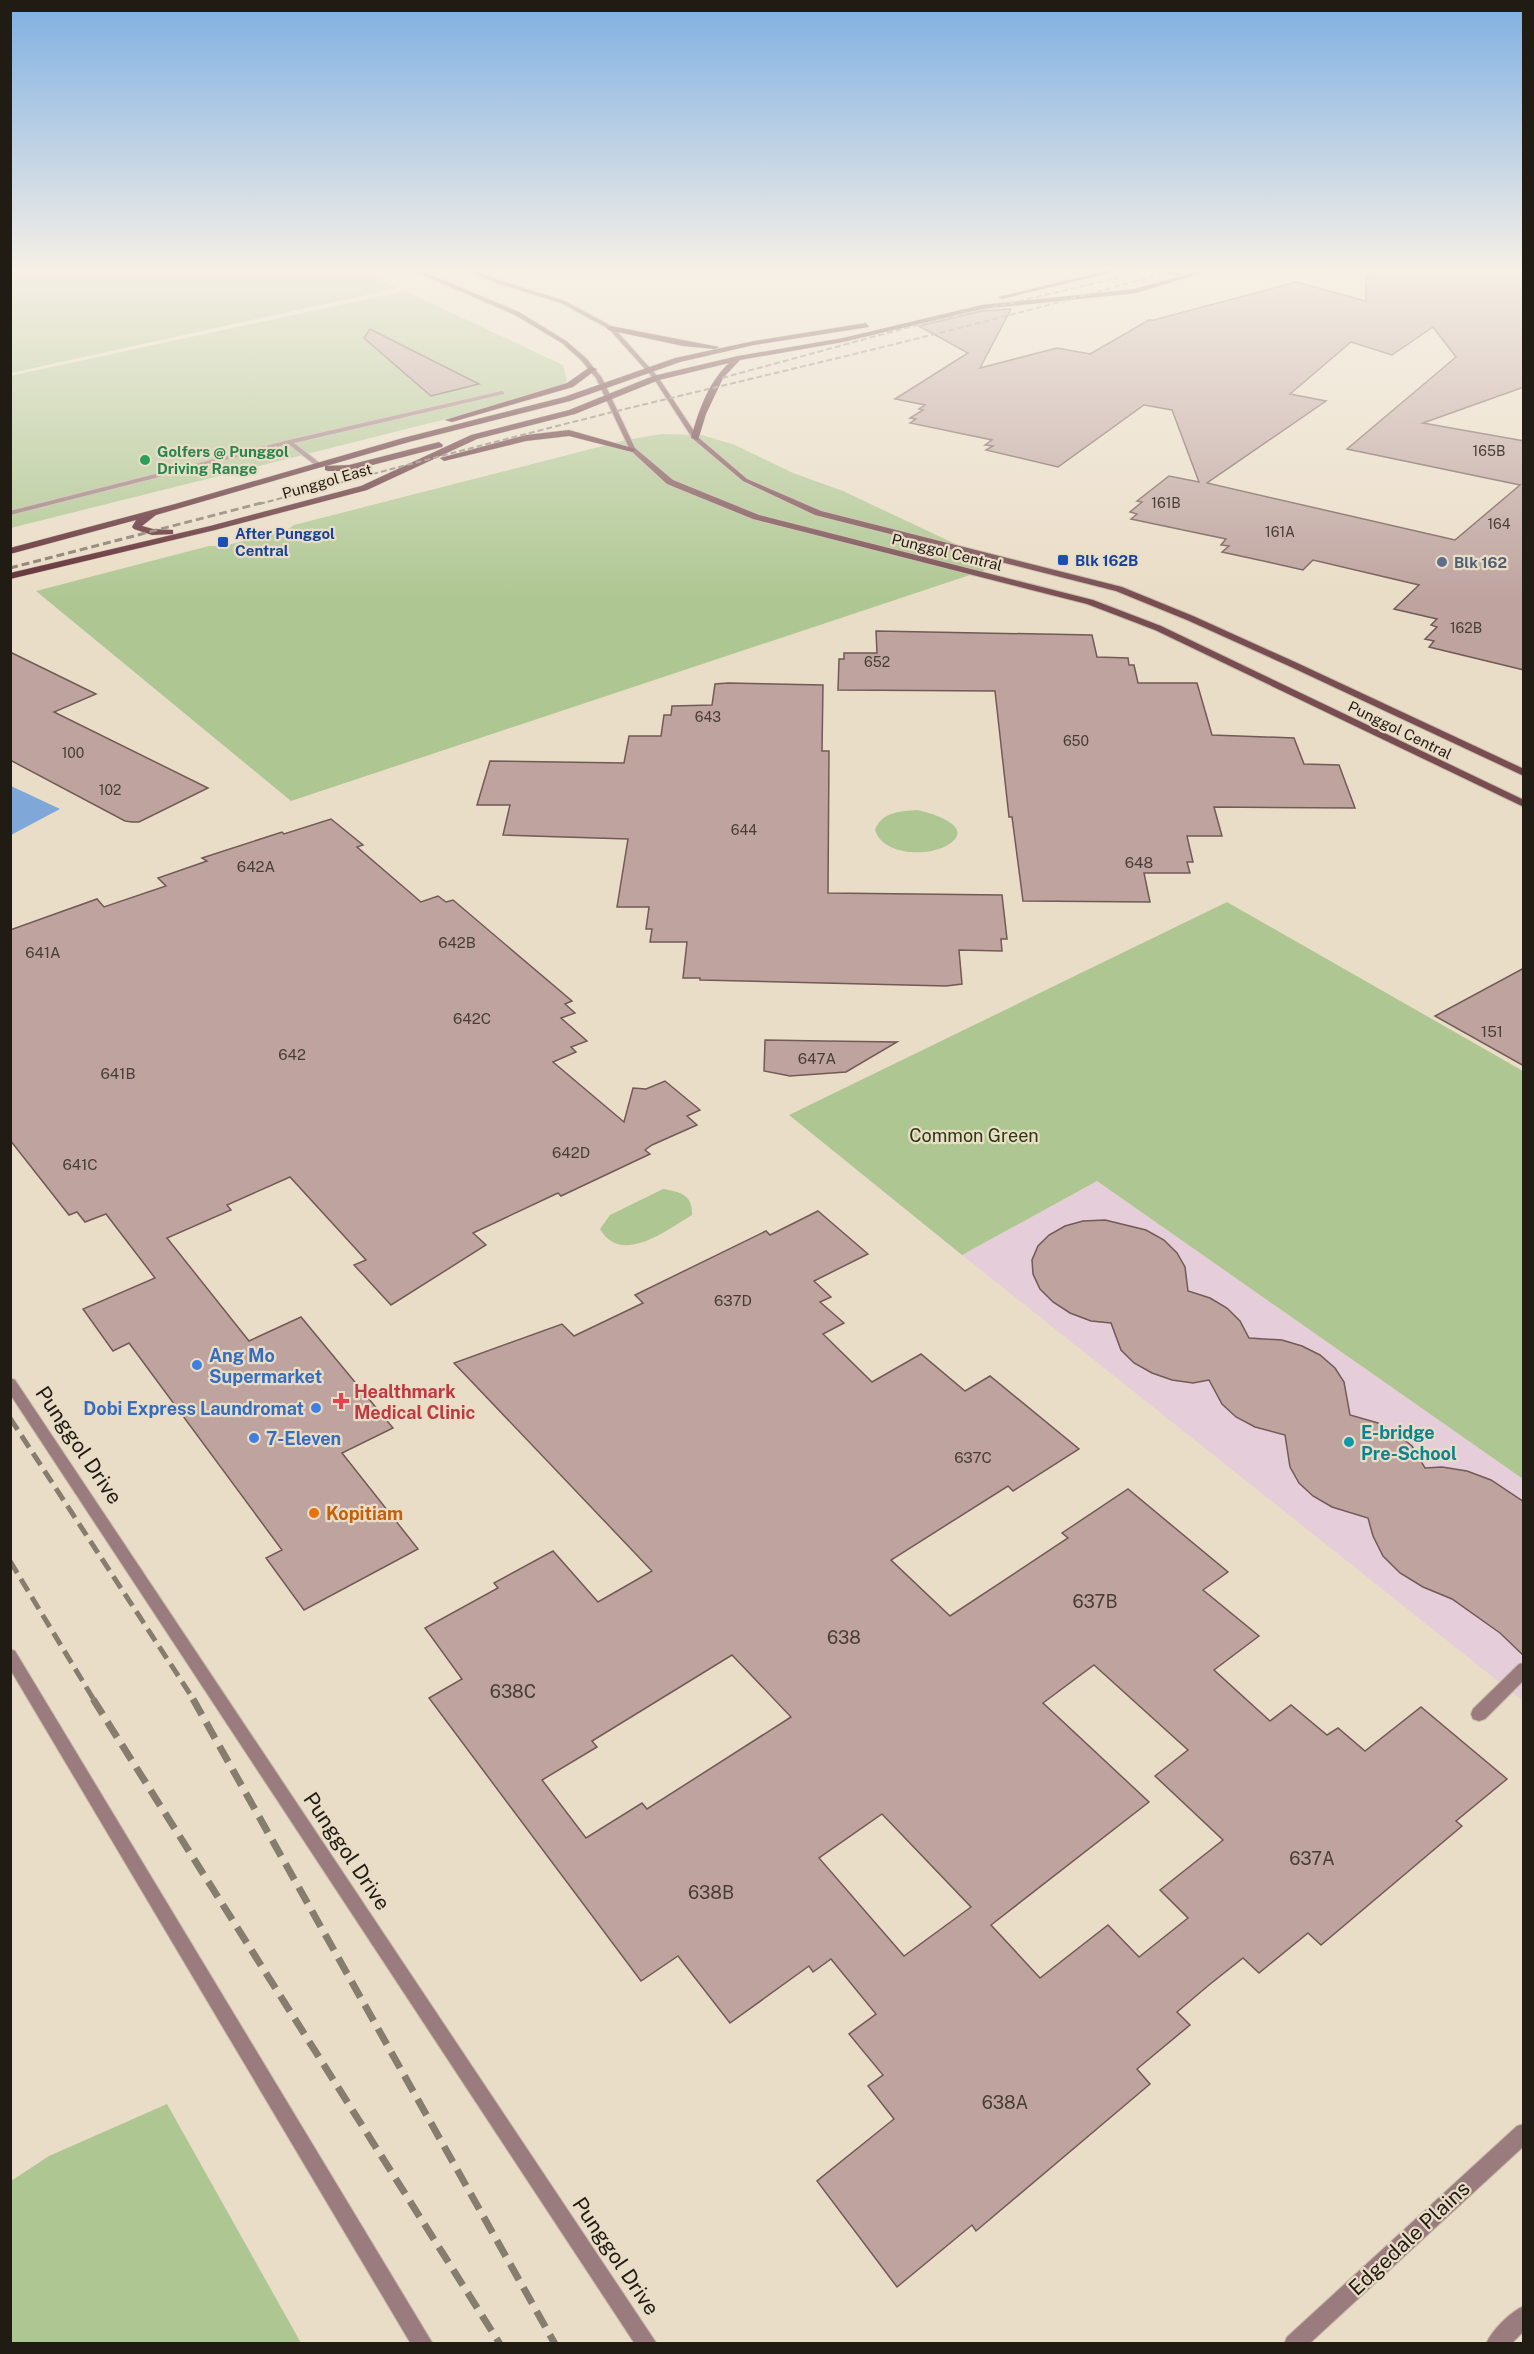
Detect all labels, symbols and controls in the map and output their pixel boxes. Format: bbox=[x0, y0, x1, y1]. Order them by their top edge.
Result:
place label: Golfers @ Punggol Driving Range bbox=[157, 443, 289, 477]
house number: 165B bbox=[1473, 443, 1505, 459]
marker: Golfers @ Punggol Driving Range bbox=[138, 453, 152, 467]
street label: Punggol East bbox=[280, 460, 374, 502]
house number: 161B bbox=[1151, 495, 1181, 511]
house number: 164 bbox=[1487, 516, 1511, 532]
house number: 161A bbox=[1265, 524, 1295, 540]
place label: After Punggol Central bbox=[235, 525, 335, 559]
street label: Punggol Central bbox=[890, 530, 1004, 574]
marker: After Punggol Central bbox=[216, 535, 230, 549]
place label: Blk 162B bbox=[1075, 552, 1138, 569]
marker: Blk 162B bbox=[1056, 553, 1070, 567]
place label: Blk 162 bbox=[1454, 554, 1507, 571]
marker: Blk 162 bbox=[1435, 555, 1449, 569]
house number: 162B bbox=[1450, 620, 1482, 636]
house number: 652 bbox=[864, 654, 890, 670]
street label: Punggol Central bbox=[1345, 698, 1455, 762]
house number: 643 bbox=[695, 709, 721, 725]
house number: 650 bbox=[1063, 733, 1089, 749]
house number: 100 bbox=[62, 745, 84, 761]
house number: 102 bbox=[99, 782, 121, 798]
house number: 644 bbox=[731, 822, 757, 838]
house number: 648 bbox=[1125, 854, 1153, 871]
house number: 642A bbox=[237, 858, 276, 875]
house number: 642B bbox=[438, 934, 476, 951]
house number: 641A bbox=[25, 944, 61, 961]
house number: 642C bbox=[453, 1010, 491, 1027]
house number: 151 bbox=[1481, 1023, 1503, 1040]
house number: 642 bbox=[278, 1046, 306, 1063]
house number: 647A bbox=[798, 1050, 837, 1067]
house number: 641B bbox=[101, 1065, 135, 1082]
park label: Common Green bbox=[909, 1125, 1039, 1146]
house number: 642D bbox=[552, 1144, 590, 1161]
house number: 641C bbox=[62, 1156, 98, 1173]
house number: 637D bbox=[714, 1292, 752, 1309]
place label: Ang Mo Supermarket bbox=[209, 1345, 322, 1387]
marker: Ang Mo Supermarket bbox=[190, 1358, 204, 1372]
street label: Punggol Drive bbox=[30, 1381, 128, 1509]
place label: Healthmark Medical Clinic bbox=[354, 1381, 476, 1423]
marker: Healthmark Medical Clinic bbox=[332, 1392, 350, 1410]
place label: Dobi Express Laundromat bbox=[83, 1398, 304, 1419]
marker: Dobi Express Laundromat bbox=[309, 1401, 323, 1415]
place label: E-bridge Pre-School bbox=[1361, 1422, 1457, 1464]
place label: 7-Eleven bbox=[266, 1428, 341, 1449]
marker: 7-Eleven bbox=[247, 1431, 261, 1445]
marker: E-bridge Pre-School bbox=[1342, 1435, 1356, 1449]
house number: 637C bbox=[954, 1449, 992, 1466]
place label: Kopitiam bbox=[326, 1503, 403, 1524]
marker: Kopitiam bbox=[307, 1506, 321, 1520]
house number: 637B bbox=[1073, 1591, 1117, 1612]
house number: 638 bbox=[827, 1627, 861, 1648]
house number: 638C bbox=[490, 1681, 536, 1702]
street label: Punggol Drive bbox=[298, 1787, 396, 1915]
house number: 637A bbox=[1289, 1848, 1335, 1869]
house number: 638B bbox=[688, 1882, 734, 1903]
house number: 638A bbox=[982, 2092, 1029, 2113]
street label: Edgedale Plains bbox=[1343, 2176, 1475, 2300]
street label: Punggol Drive bbox=[567, 2192, 665, 2320]

